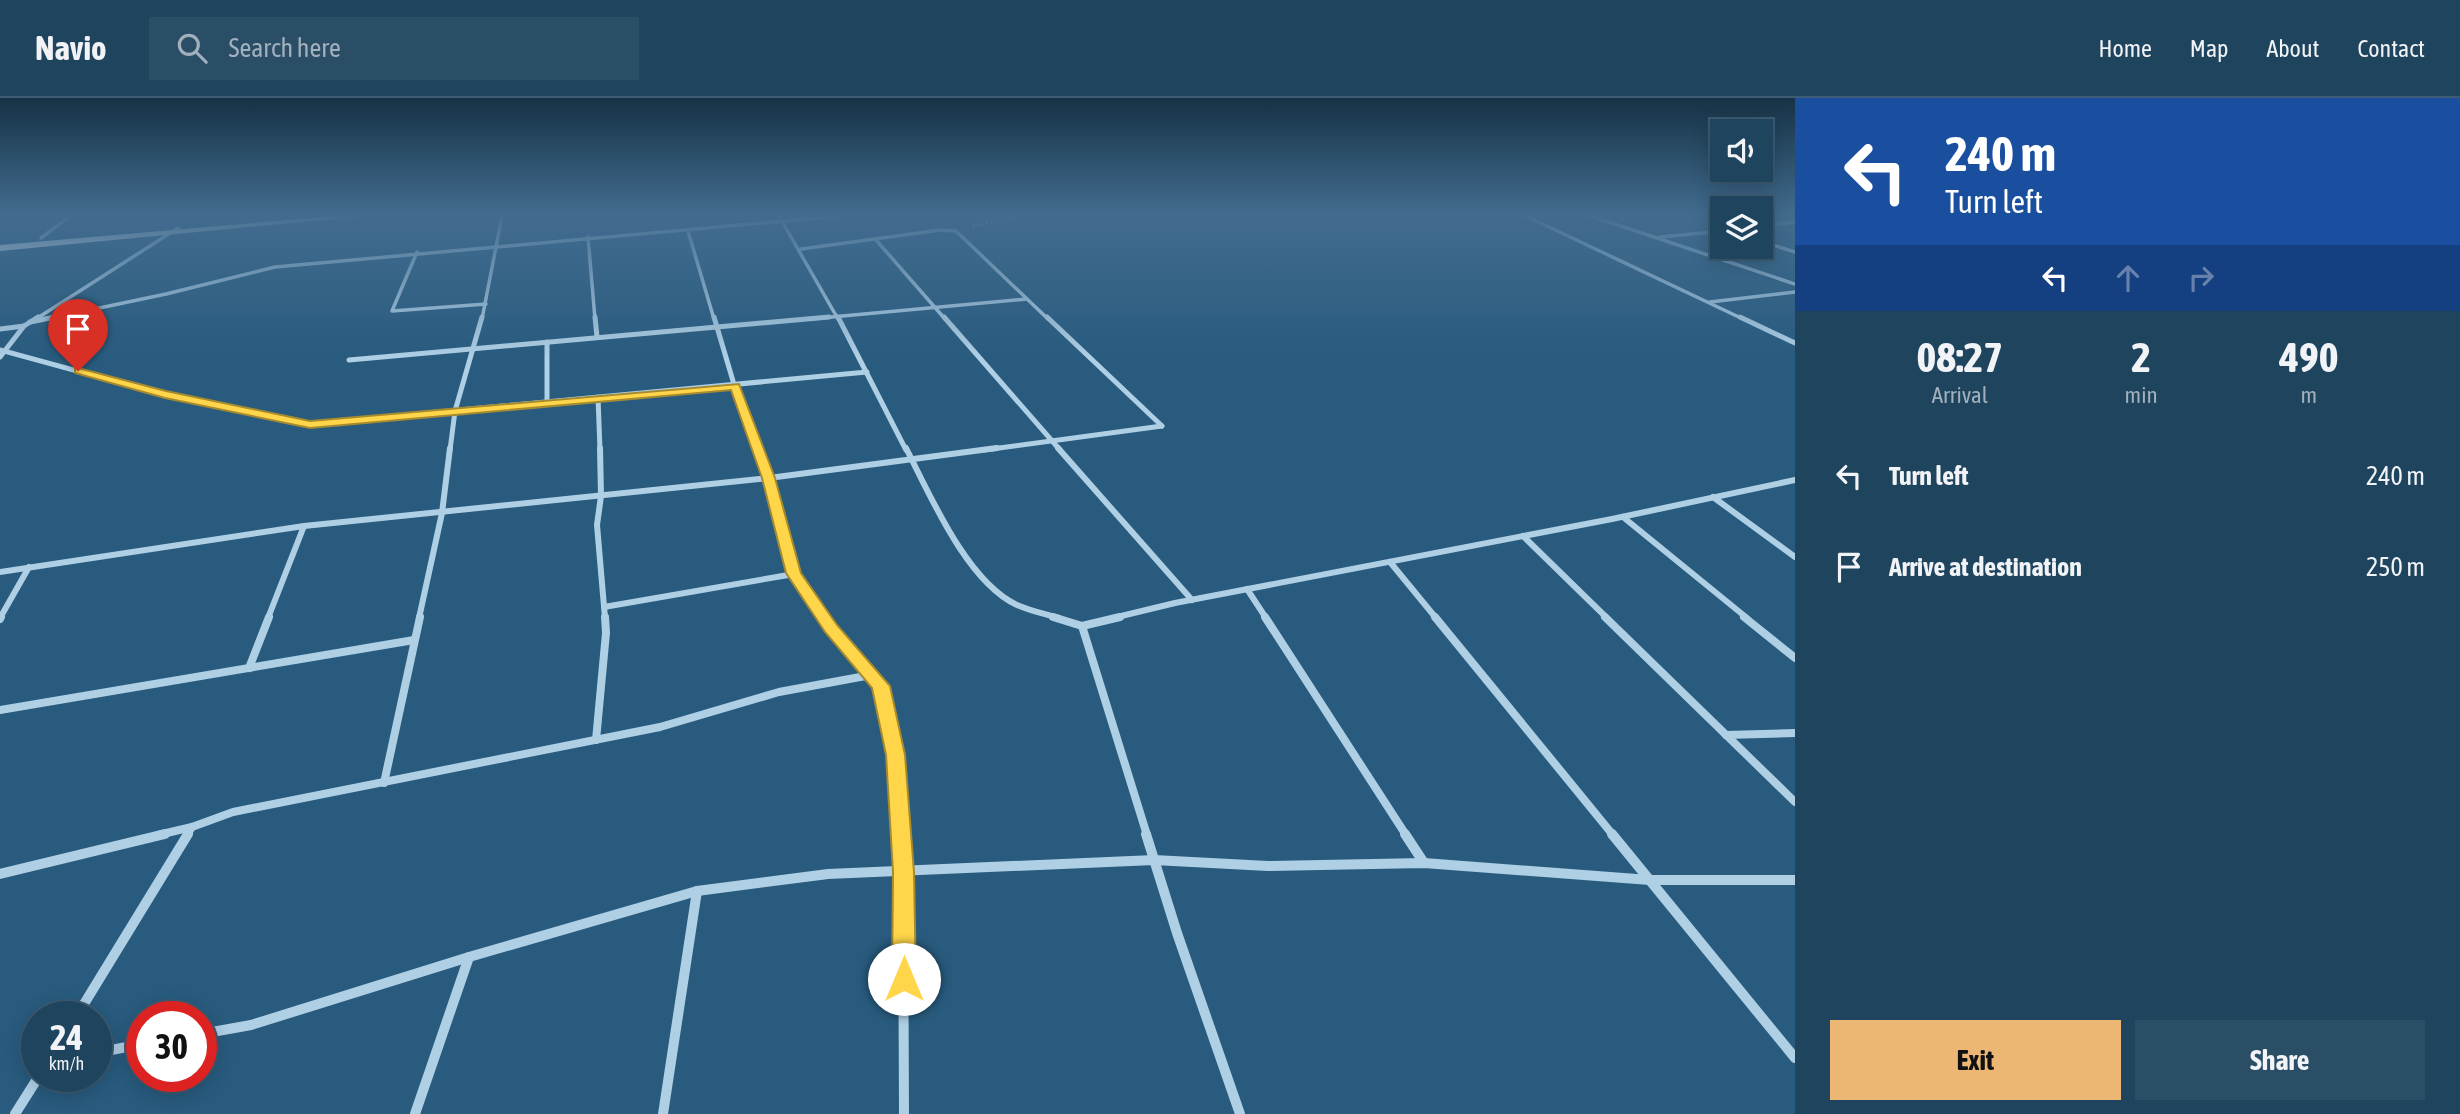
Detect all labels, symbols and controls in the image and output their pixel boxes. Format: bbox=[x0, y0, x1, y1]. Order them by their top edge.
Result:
search box bbox=[149, 17, 639, 80]
text: Navio bbox=[35, 29, 107, 67]
icon: search bbox=[173, 29, 211, 67]
text: Search here bbox=[229, 33, 341, 63]
text: Home bbox=[2098, 35, 2152, 62]
text: Map bbox=[2190, 35, 2228, 62]
text: About bbox=[2266, 35, 2319, 62]
text: Contact bbox=[2357, 35, 2425, 62]
map controls bbox=[1710, 119, 1773, 259]
button: sound bbox=[1710, 119, 1773, 182]
text: 240 m bbox=[1945, 125, 2056, 181]
icon: left bbox=[1830, 126, 1921, 217]
text: Turn left bbox=[1945, 183, 2043, 220]
button: layers bbox=[1710, 196, 1773, 259]
icon: left bbox=[2036, 259, 2074, 297]
icon: ahead bbox=[2109, 259, 2147, 297]
icon: right bbox=[2182, 259, 2220, 297]
pin bbox=[48, 299, 108, 371]
icon: arrive bbox=[59, 310, 97, 348]
text: 08:27 bbox=[1917, 333, 2003, 381]
text: 2 bbox=[2131, 333, 2151, 381]
text: 490 bbox=[2279, 333, 2338, 381]
text: Arrival bbox=[1932, 382, 1988, 408]
text: min bbox=[2125, 382, 2158, 408]
text: m bbox=[2301, 382, 2317, 408]
icon: left bbox=[1830, 457, 1868, 495]
text: Turn left bbox=[1889, 461, 1969, 491]
text: 240 m bbox=[2366, 461, 2425, 491]
icon: arrive bbox=[1830, 548, 1868, 586]
text: Arrive at destination bbox=[1889, 552, 2082, 582]
text: 250 m bbox=[2366, 552, 2425, 582]
position arrow bbox=[867, 942, 941, 1016]
speed limit sign: 30 bbox=[126, 1001, 217, 1092]
text: 24 bbox=[50, 1017, 83, 1057]
button: Exit bbox=[1830, 1020, 2121, 1100]
button: Share bbox=[2135, 1020, 2425, 1100]
text: km/h bbox=[49, 1053, 84, 1074]

